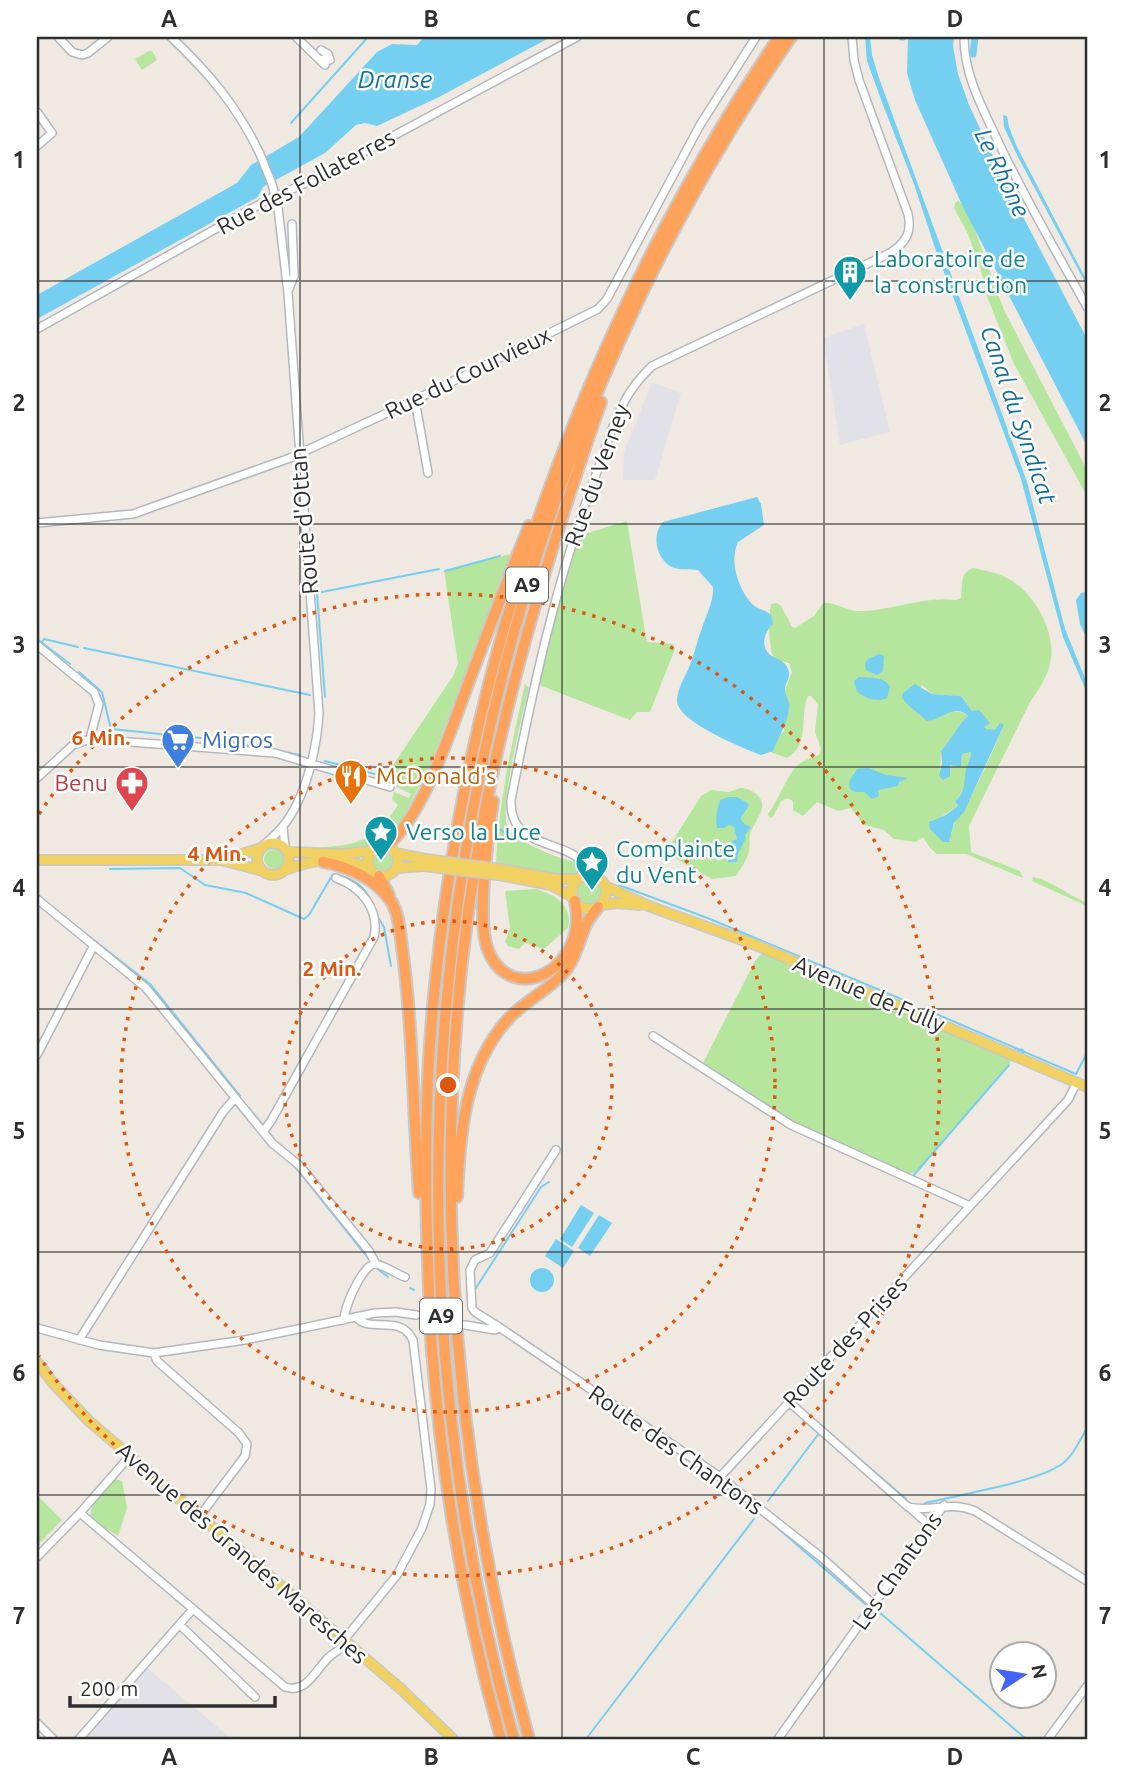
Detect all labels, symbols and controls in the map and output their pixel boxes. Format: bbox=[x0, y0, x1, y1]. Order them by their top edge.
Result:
text: A bbox=[161, 6, 177, 31]
text: B bbox=[423, 6, 439, 31]
text: C bbox=[686, 6, 701, 31]
text: D bbox=[947, 6, 963, 31]
water label: Dranse bbox=[358, 66, 432, 93]
street label: Rue des Follaterres bbox=[212, 124, 399, 239]
water label: Le Rhône bbox=[969, 124, 1035, 221]
text: 1 bbox=[13, 147, 25, 172]
text: 1 bbox=[1099, 147, 1111, 172]
place label: Laboratoire de la construction bbox=[874, 246, 1027, 297]
building icon: Laboratoire de la construction bbox=[831, 253, 869, 302]
street label: Rue du Courvieux bbox=[381, 321, 555, 424]
water label: Canal du Syndicat bbox=[975, 322, 1062, 508]
text: 2 bbox=[13, 390, 25, 415]
text: 2 bbox=[1099, 390, 1111, 415]
street label: Rue du Verney bbox=[559, 400, 634, 549]
street label: Route d'Ottan bbox=[285, 447, 322, 596]
road number: A9 bbox=[506, 568, 548, 602]
text: 3 bbox=[13, 632, 25, 657]
text: 3 bbox=[1099, 632, 1111, 657]
supermarket icon: Migros bbox=[159, 721, 197, 770]
text: 6 Min. bbox=[72, 725, 130, 749]
place label: Migros bbox=[202, 727, 273, 752]
restaurant icon: McDonald's bbox=[332, 757, 370, 806]
place label: McDonald's bbox=[376, 763, 496, 788]
pharmacy icon: Benu bbox=[113, 764, 151, 813]
place label: Benu bbox=[54, 770, 108, 795]
place icon: Verso la Luce bbox=[362, 813, 400, 862]
place label: Verso la Luce bbox=[406, 819, 541, 844]
place label: Complainte du Vent bbox=[616, 836, 735, 887]
text: 4 Min. bbox=[188, 841, 246, 865]
place icon: Complainte du Vent bbox=[573, 843, 611, 892]
text: 4 bbox=[13, 875, 26, 900]
text: 4 bbox=[1099, 875, 1112, 900]
street label: Avenue de Fully bbox=[790, 950, 949, 1037]
text: 2 Min. bbox=[303, 956, 361, 980]
centre of rings bbox=[436, 1073, 460, 1097]
text: 5 bbox=[13, 1118, 25, 1143]
text: 5 bbox=[1099, 1118, 1111, 1143]
street label: Route des Prises bbox=[778, 1271, 912, 1412]
road number: A9 bbox=[420, 1298, 462, 1334]
text: 6 bbox=[13, 1360, 26, 1385]
text: 6 bbox=[1099, 1360, 1112, 1385]
street label: Route des Chantons bbox=[584, 1380, 768, 1519]
street label: Avenue des Grandes Maresches bbox=[112, 1437, 373, 1668]
street label: Les Chantons bbox=[847, 1507, 946, 1634]
text: 7 bbox=[13, 1603, 25, 1628]
text: 7 bbox=[1099, 1603, 1111, 1628]
north arrow bbox=[988, 1640, 1058, 1710]
text: N bbox=[1027, 1662, 1052, 1681]
scale bar bbox=[70, 1664, 275, 1708]
text: 200 m bbox=[80, 1676, 138, 1700]
text: A bbox=[161, 1744, 177, 1769]
text: B bbox=[423, 1744, 439, 1769]
text: C bbox=[686, 1744, 701, 1769]
text: D bbox=[947, 1744, 963, 1769]

